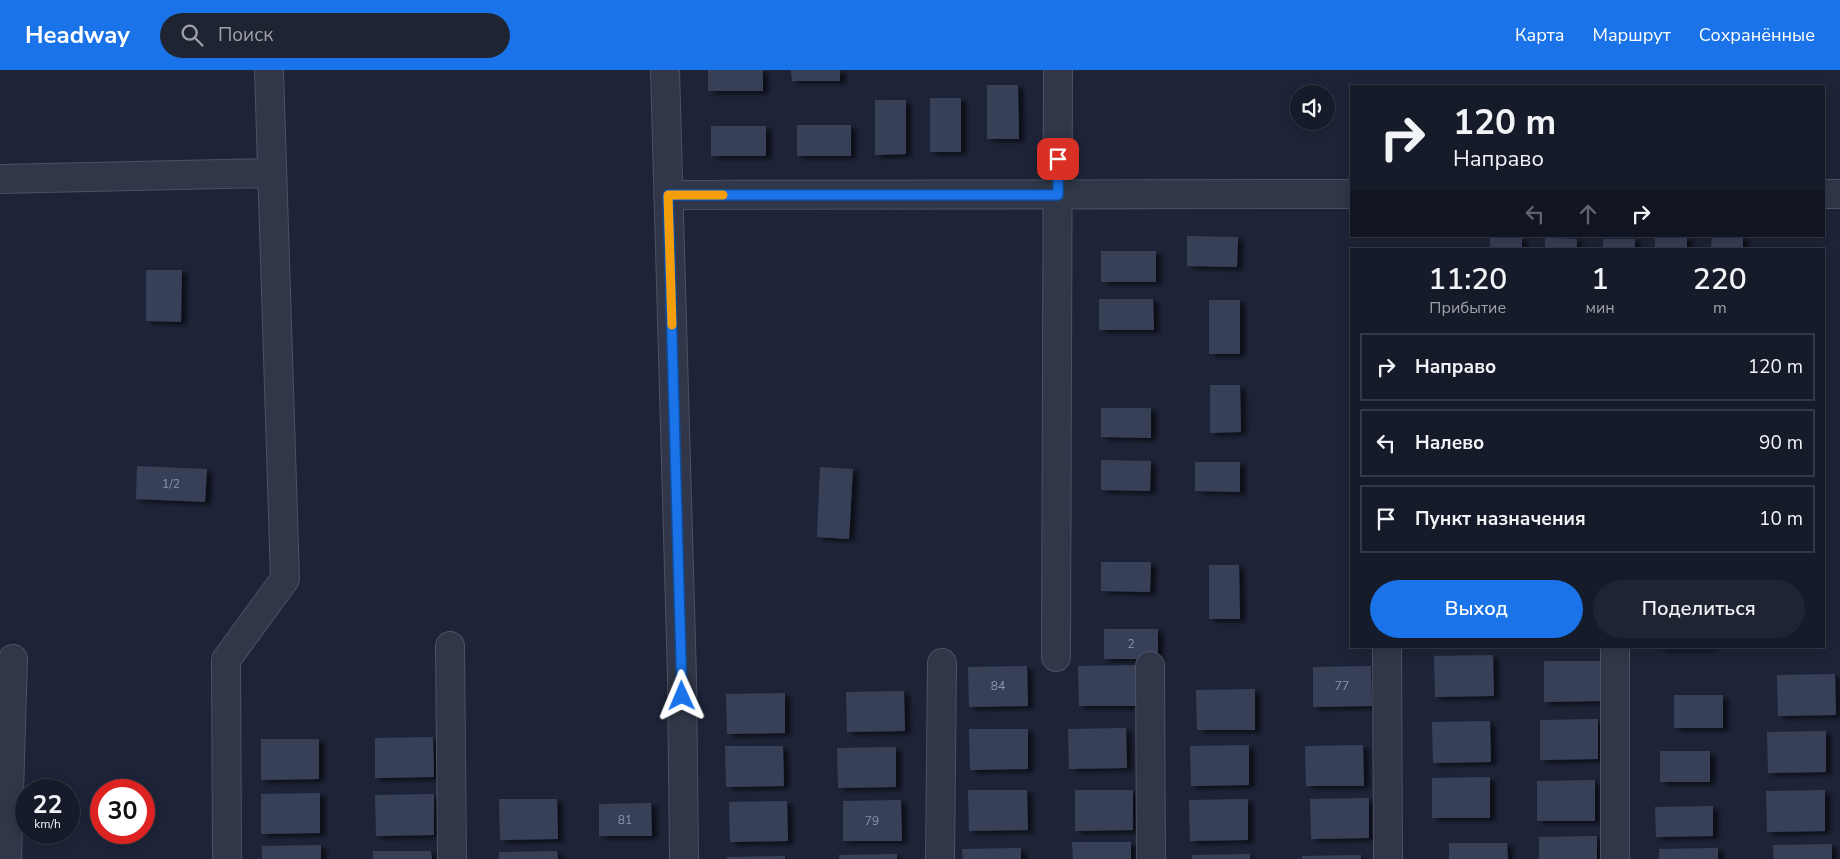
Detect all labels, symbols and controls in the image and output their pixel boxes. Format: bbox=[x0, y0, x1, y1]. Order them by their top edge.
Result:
search box bbox=[160, 13, 510, 58]
text: Headway bbox=[25, 19, 130, 51]
icon: search bbox=[178, 21, 206, 49]
text: Поиск bbox=[218, 22, 273, 48]
text: Карта bbox=[1515, 23, 1565, 47]
text: Маршрут bbox=[1593, 23, 1671, 47]
text: Сохранённые bbox=[1699, 23, 1815, 47]
map controls bbox=[1290, 85, 1335, 130]
button: sound bbox=[1290, 85, 1335, 130]
text: 120 m bbox=[1453, 99, 1556, 146]
icon: right bbox=[1370, 105, 1435, 170]
pin bbox=[1037, 138, 1079, 180]
text: Направо bbox=[1453, 144, 1544, 174]
icon: arrive bbox=[1044, 145, 1072, 173]
icon: left bbox=[1521, 200, 1549, 228]
icon: ahead bbox=[1574, 200, 1602, 228]
icon: right bbox=[1627, 200, 1655, 228]
text: 11:20 bbox=[1428, 259, 1507, 300]
text: 1 bbox=[1591, 259, 1609, 300]
text: 220 bbox=[1693, 259, 1747, 300]
text: Прибытие bbox=[1429, 297, 1506, 319]
text: мин bbox=[1585, 297, 1615, 319]
text: m bbox=[1713, 297, 1727, 319]
icon: right bbox=[1372, 353, 1400, 381]
text: Направо bbox=[1415, 354, 1496, 380]
text: 120 m bbox=[1748, 354, 1803, 380]
icon: left bbox=[1372, 429, 1400, 457]
text: Налево bbox=[1415, 430, 1484, 456]
text: 90 m bbox=[1759, 430, 1803, 456]
house number: 1/2 bbox=[162, 476, 180, 492]
icon: arrive bbox=[1372, 505, 1400, 533]
text: Пункт назначения bbox=[1415, 506, 1586, 532]
text: 10 m bbox=[1759, 506, 1803, 532]
button: Выход bbox=[1370, 580, 1583, 638]
button: Поделиться bbox=[1593, 580, 1805, 638]
house number: 2 bbox=[1127, 636, 1135, 652]
position arrow bbox=[655, 669, 707, 721]
house number: 84 bbox=[991, 678, 1005, 694]
house number: 77 bbox=[1335, 678, 1349, 694]
speed limit sign: 30 bbox=[90, 779, 155, 844]
text: 22 bbox=[32, 788, 63, 822]
house number: 81 bbox=[618, 812, 632, 828]
house number: 79 bbox=[865, 813, 879, 829]
text: km/h bbox=[34, 816, 61, 832]

